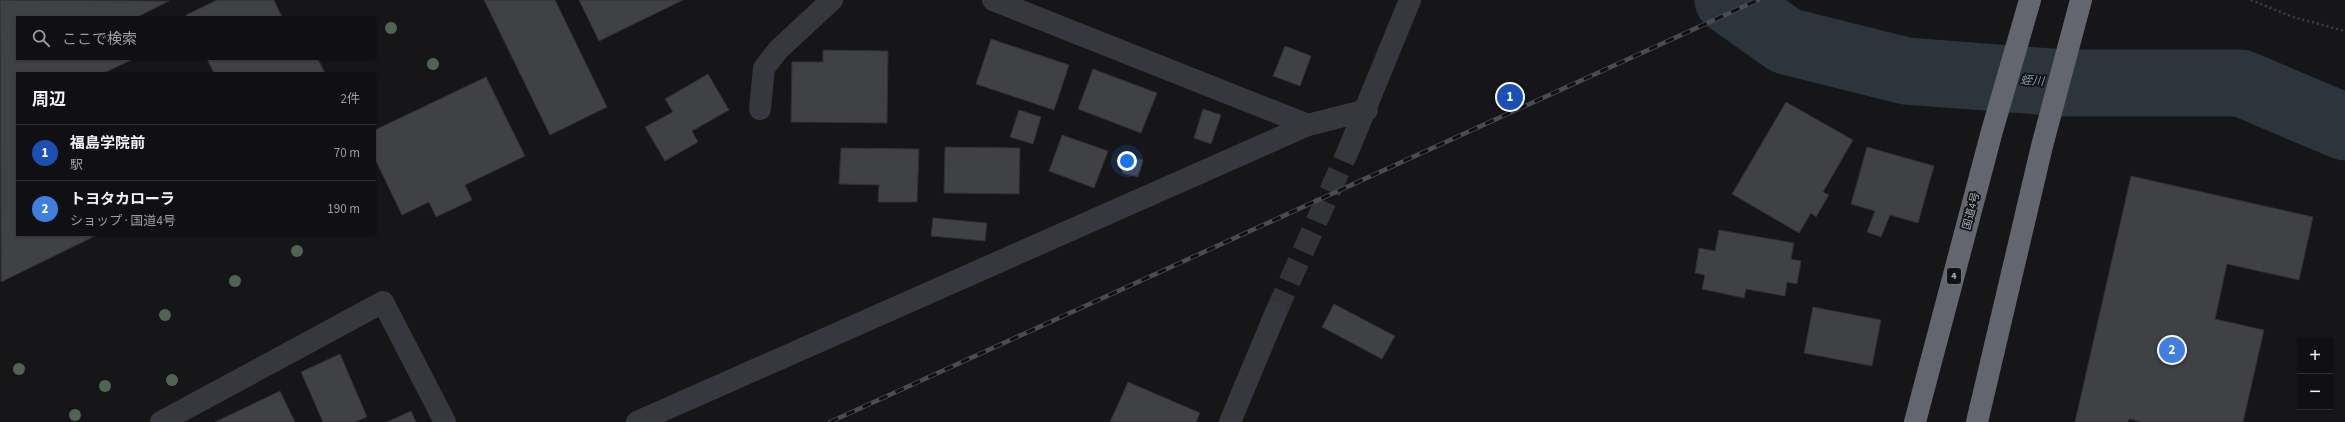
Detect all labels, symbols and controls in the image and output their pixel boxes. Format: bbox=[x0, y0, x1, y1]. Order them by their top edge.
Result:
search box bbox=[16, 16, 376, 60]
icon: search bbox=[30, 27, 52, 49]
text: ここで検索 bbox=[62, 29, 137, 50]
water label: 蛭川 bbox=[2019, 72, 2047, 90]
pin: 1 bbox=[1497, 82, 1523, 112]
text: 周辺 bbox=[32, 88, 66, 112]
text: 2件 bbox=[341, 90, 360, 108]
text: 福島学院前 bbox=[70, 133, 145, 154]
text: 1 bbox=[42, 144, 48, 162]
text: 70 m bbox=[334, 144, 360, 162]
your location bbox=[1117, 151, 1137, 171]
text: 駅 bbox=[70, 156, 83, 174]
text: トヨタカローラ bbox=[70, 189, 175, 210]
street label: 国道4号 bbox=[1959, 190, 1983, 232]
text: 2 bbox=[42, 200, 48, 218]
text: 190 m bbox=[327, 200, 360, 218]
text: ショップ · 国道4号 bbox=[70, 212, 176, 230]
road number: 4 bbox=[1947, 268, 1961, 284]
pin: 2 bbox=[2159, 335, 2185, 365]
map controls bbox=[2297, 338, 2333, 410]
button: + bbox=[2297, 338, 2333, 374]
button: − bbox=[2297, 374, 2333, 410]

